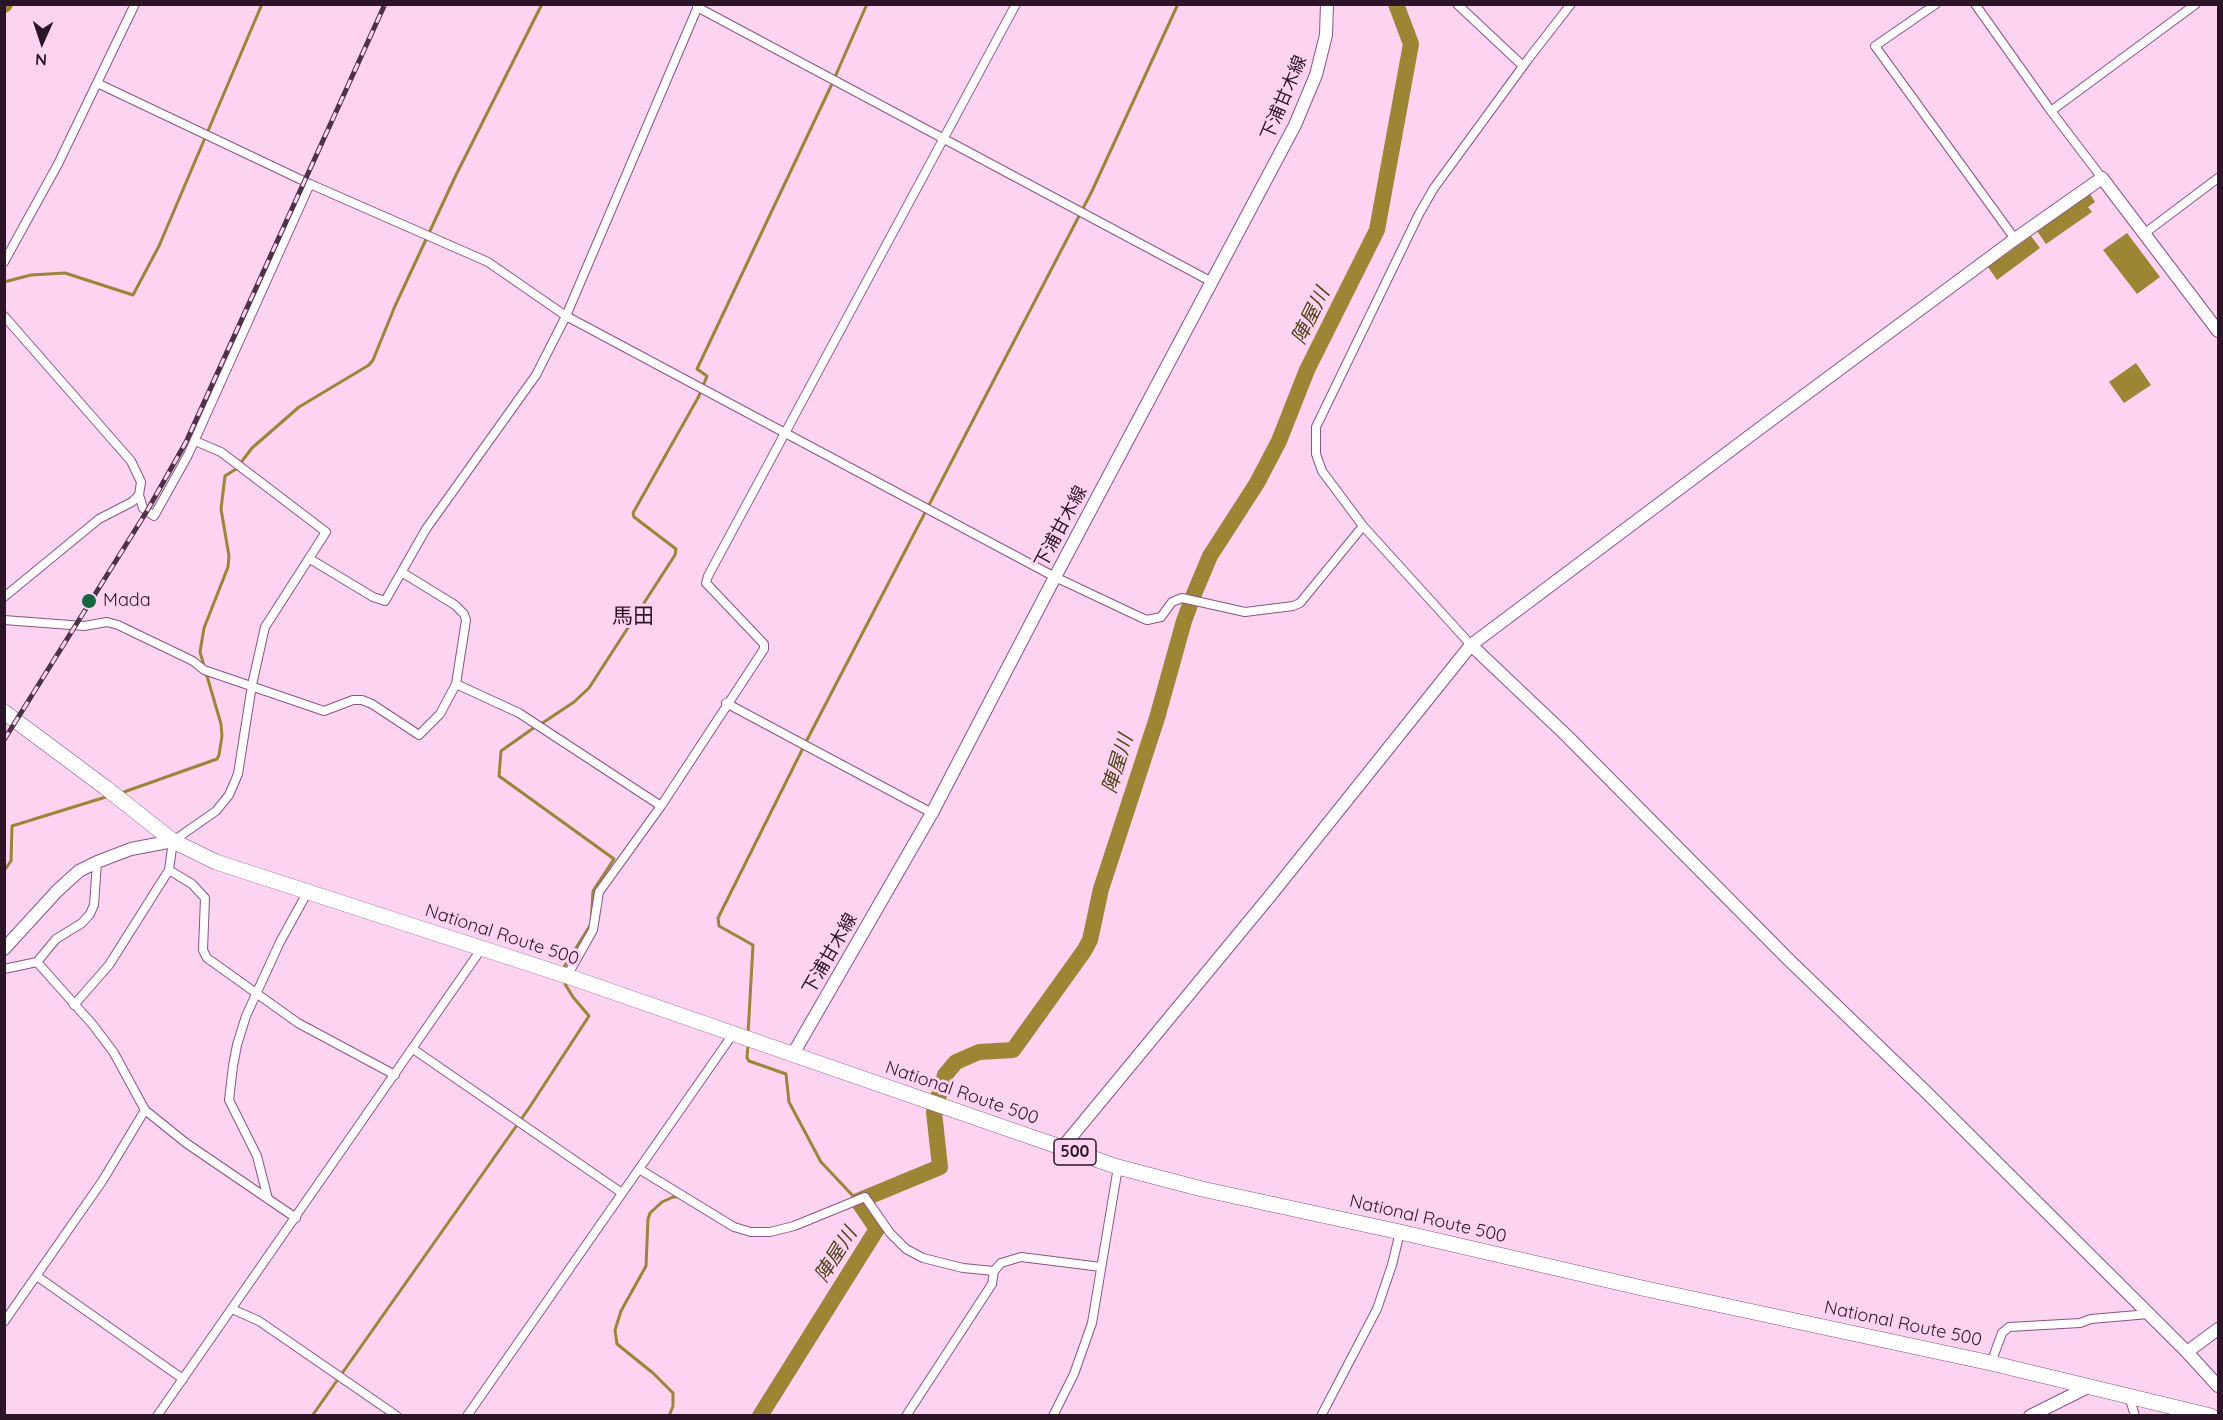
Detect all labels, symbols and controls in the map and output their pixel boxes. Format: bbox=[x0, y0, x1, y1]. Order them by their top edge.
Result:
north arrow bbox=[12, 12, 72, 72]
text: N bbox=[35, 50, 47, 70]
street label: 下浦甘木線 bbox=[1256, 52, 1312, 144]
water label: 陣屋川 bbox=[1287, 284, 1335, 348]
street label: 下浦甘木線 bbox=[1030, 482, 1092, 572]
place label: Mada bbox=[103, 590, 151, 612]
marker: Mada bbox=[80, 592, 98, 610]
district label: 馬田 bbox=[612, 604, 654, 630]
water label: 陣屋川 bbox=[1098, 732, 1138, 796]
street label: National Route 500 bbox=[422, 900, 582, 970]
street label: 下浦甘木線 bbox=[798, 910, 862, 998]
street label: National Route 500 bbox=[883, 1057, 1041, 1129]
road number: 500 bbox=[1054, 1139, 1096, 1165]
street label: National Route 500 bbox=[1347, 1190, 1509, 1248]
water label: 陣屋川 bbox=[810, 1223, 862, 1287]
street label: National Route 500 bbox=[1822, 1297, 1984, 1351]

